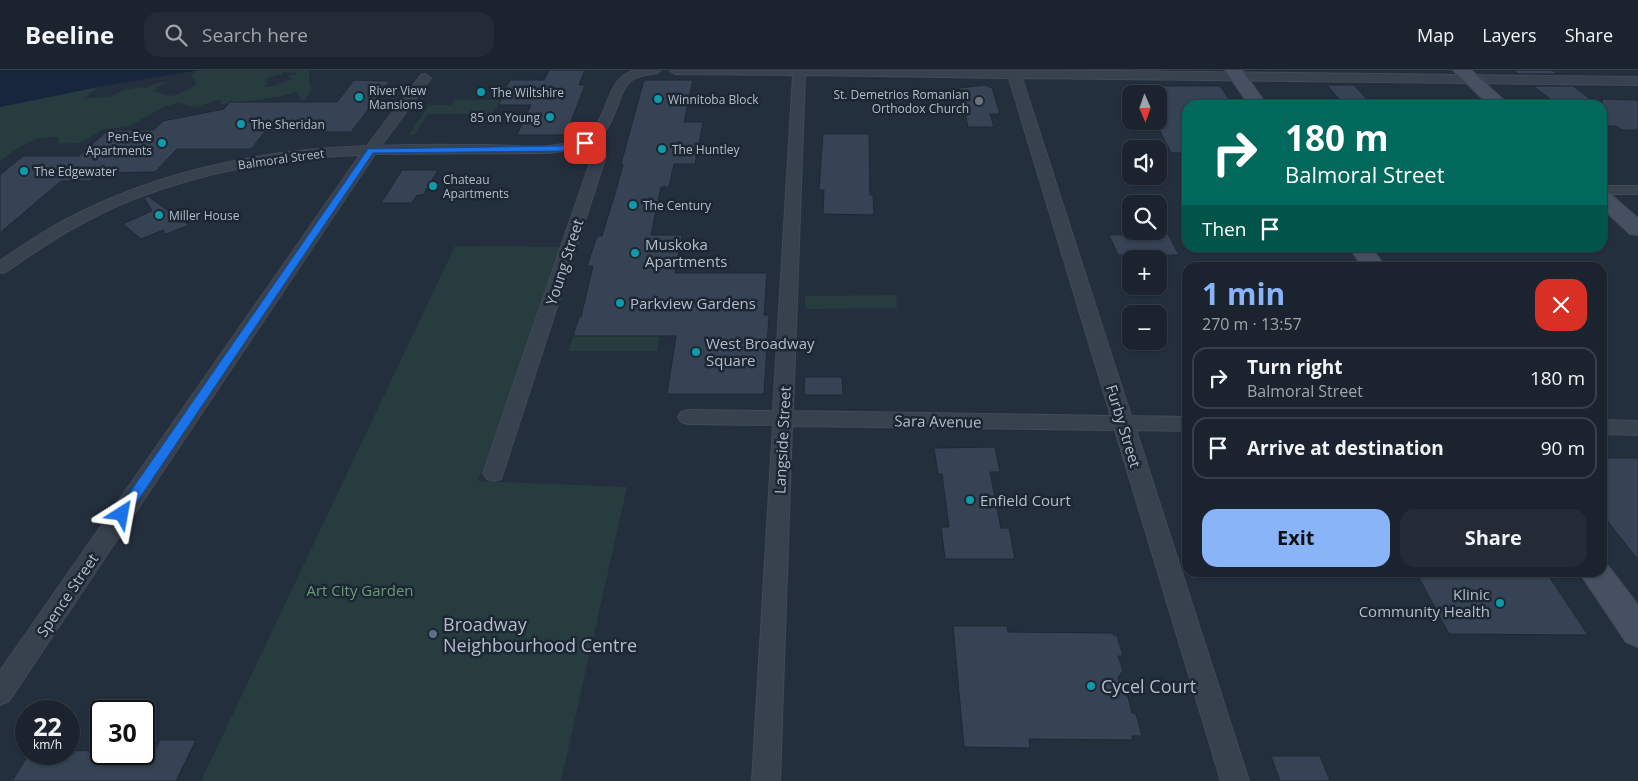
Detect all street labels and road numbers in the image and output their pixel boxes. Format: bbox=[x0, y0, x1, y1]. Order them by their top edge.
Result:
street label: Balmoral Street bbox=[237, 145, 325, 173]
street label: Young Street bbox=[541, 216, 587, 308]
street label: Furby Street bbox=[1102, 382, 1146, 470]
street label: Langside Street bbox=[769, 386, 795, 494]
street label: Sara Avenue bbox=[894, 410, 982, 432]
street label: Spence Street bbox=[32, 549, 102, 641]

